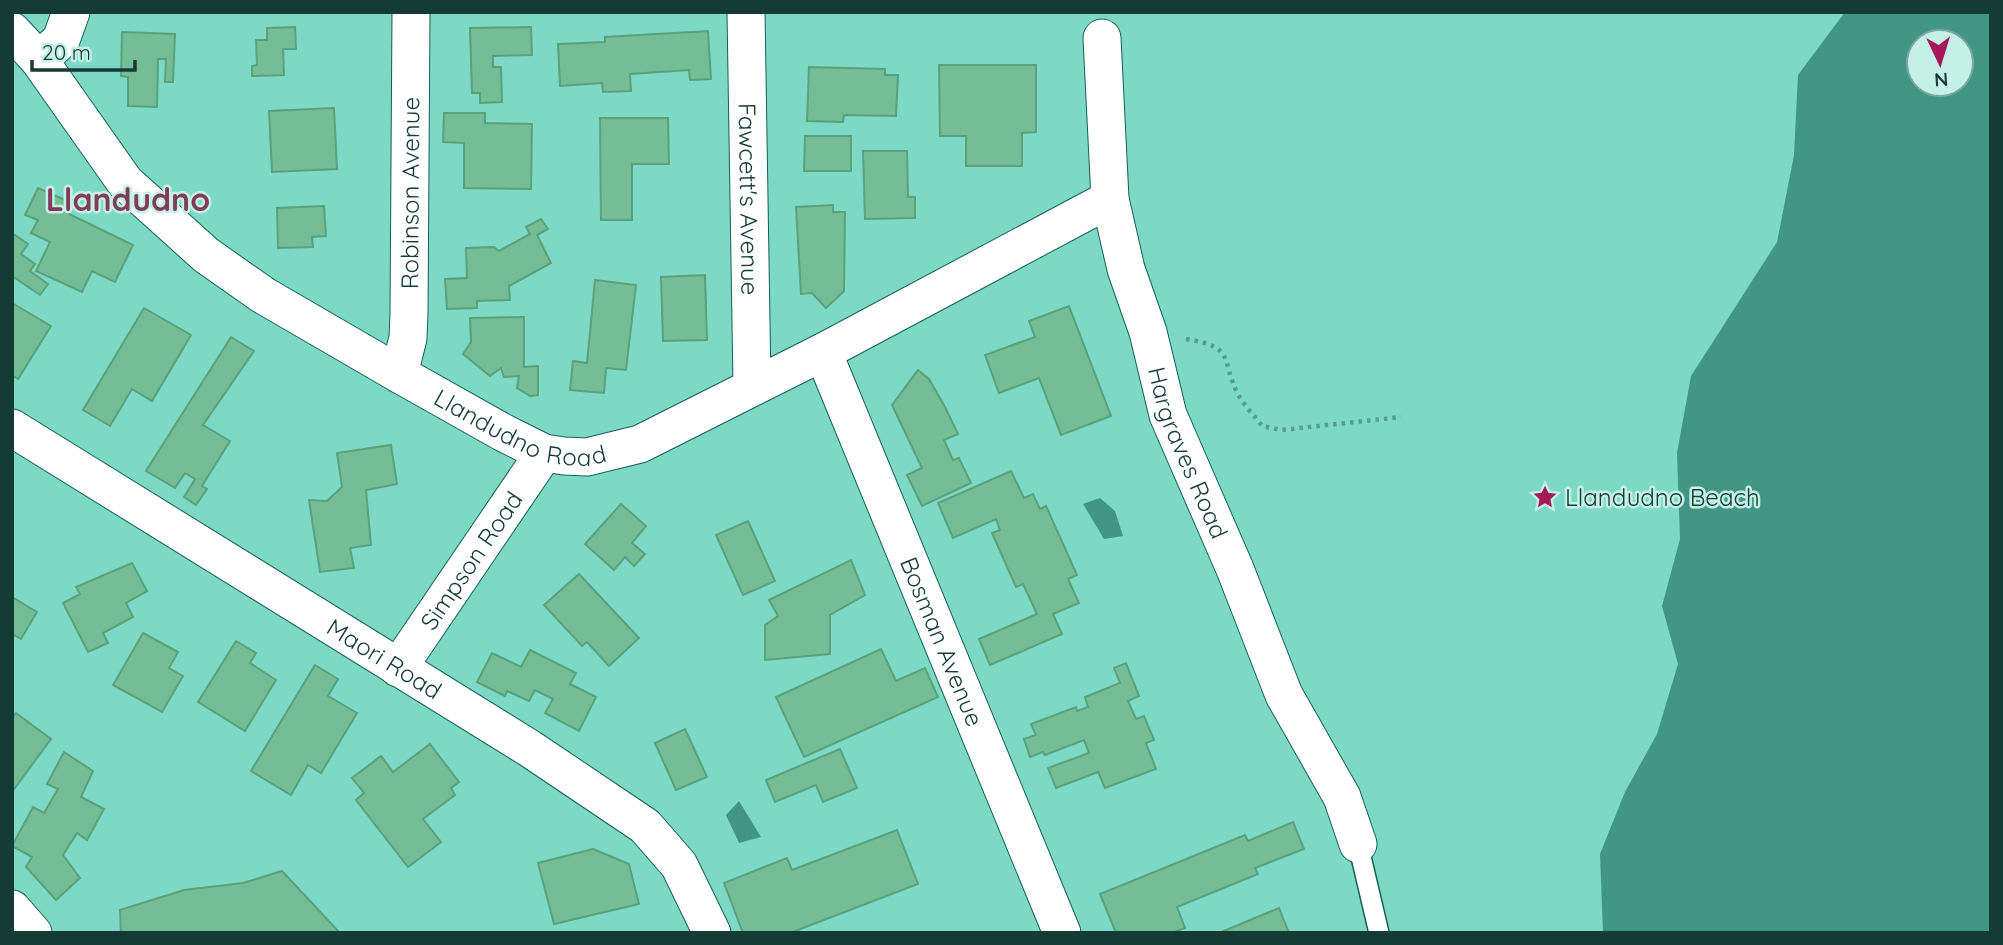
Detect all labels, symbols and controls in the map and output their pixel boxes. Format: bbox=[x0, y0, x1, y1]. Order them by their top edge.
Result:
scale bar bbox=[32, 28, 135, 72]
north arrow bbox=[1905, 28, 1975, 98]
text: 20 m bbox=[42, 39, 91, 65]
text: N bbox=[1933, 68, 1949, 92]
street label: Robinson Avenue bbox=[394, 97, 425, 289]
street label: Fawcett's Avenue bbox=[732, 103, 766, 295]
district label: Llandudno bbox=[46, 179, 210, 219]
street label: Hargraves Road bbox=[1142, 364, 1235, 543]
street label: Llandudno Road bbox=[429, 382, 609, 472]
place label: Llandudno Beach bbox=[1565, 482, 1760, 512]
place icon: Llandudno Beach bbox=[1531, 483, 1559, 511]
street label: Simpson Road bbox=[413, 485, 529, 635]
street label: Bosman Avenue bbox=[894, 552, 990, 731]
street label: Maori Road bbox=[322, 612, 447, 705]

